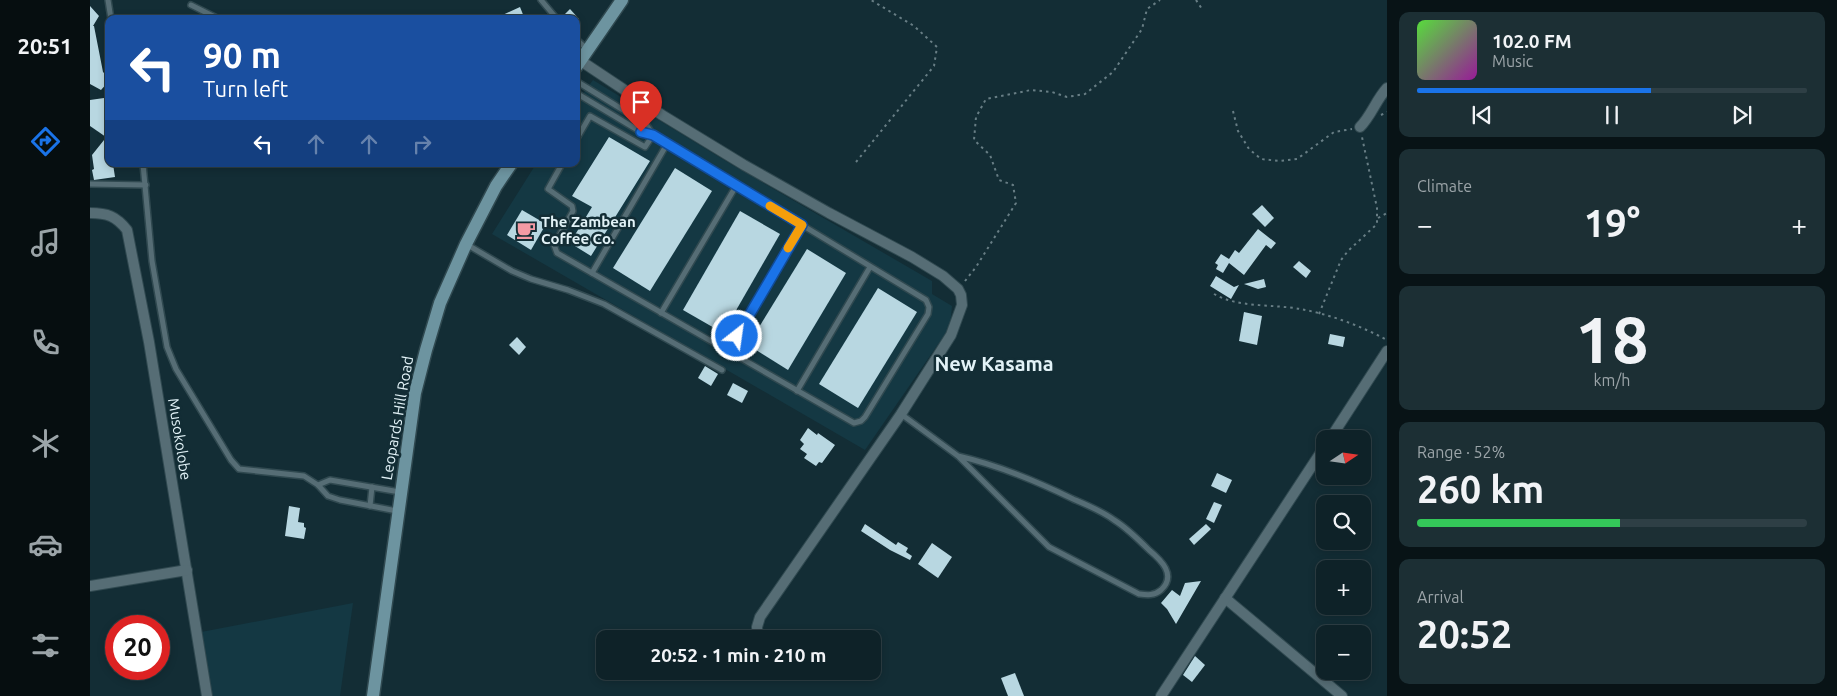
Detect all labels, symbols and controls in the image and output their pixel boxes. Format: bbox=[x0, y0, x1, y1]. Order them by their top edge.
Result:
text: 102.0 FM bbox=[1492, 30, 1572, 52]
text: 20:51 bbox=[17, 33, 73, 58]
icon: left bbox=[120, 35, 185, 100]
text: 90 m bbox=[203, 35, 281, 75]
text: Music bbox=[1492, 52, 1533, 70]
text: Turn left bbox=[203, 76, 288, 101]
pin bbox=[620, 81, 662, 132]
icon: arrive bbox=[627, 88, 655, 116]
icon: previous bbox=[1468, 101, 1496, 129]
icon: pause bbox=[1598, 101, 1626, 129]
icon: next bbox=[1728, 101, 1756, 129]
icon: directions bbox=[28, 124, 63, 159]
icon: left bbox=[249, 130, 277, 158]
icon: ahead bbox=[302, 130, 330, 158]
icon: ahead bbox=[355, 130, 383, 158]
icon: right bbox=[408, 130, 436, 158]
text: Climate bbox=[1417, 177, 1472, 195]
text: 19° bbox=[1584, 202, 1640, 244]
text: − bbox=[1417, 209, 1433, 240]
text: + bbox=[1791, 209, 1807, 240]
place label: The Zambean Coffee Co. bbox=[541, 213, 636, 247]
cafe icon: The Zambean Coffee Co. bbox=[515, 219, 537, 241]
icon: music bbox=[28, 225, 63, 260]
text: 18 bbox=[1575, 302, 1649, 375]
position arrow bbox=[710, 309, 762, 361]
icon: phone bbox=[28, 325, 63, 360]
district label: New Kasama bbox=[934, 352, 1054, 375]
street label: Leopards Hill Road bbox=[378, 355, 416, 481]
text: km/h bbox=[1594, 371, 1630, 389]
street label: Musokolobe bbox=[165, 397, 195, 481]
icon: climate bbox=[28, 426, 63, 461]
north arrow bbox=[1316, 430, 1371, 485]
map controls bbox=[1316, 430, 1371, 680]
text: Range · 52% bbox=[1417, 443, 1505, 461]
text: 260 km bbox=[1417, 468, 1544, 510]
button: search bbox=[1316, 495, 1371, 550]
icon: car bbox=[28, 527, 63, 562]
button: + bbox=[1316, 560, 1371, 615]
text: Arrival bbox=[1417, 588, 1464, 606]
text: 20:52 bbox=[1417, 613, 1512, 655]
speed limit sign: 20 bbox=[105, 615, 170, 680]
button: − bbox=[1316, 625, 1371, 680]
icon: filters bbox=[28, 628, 63, 663]
text: 20:52 · 1 min · 210 m bbox=[651, 644, 826, 666]

